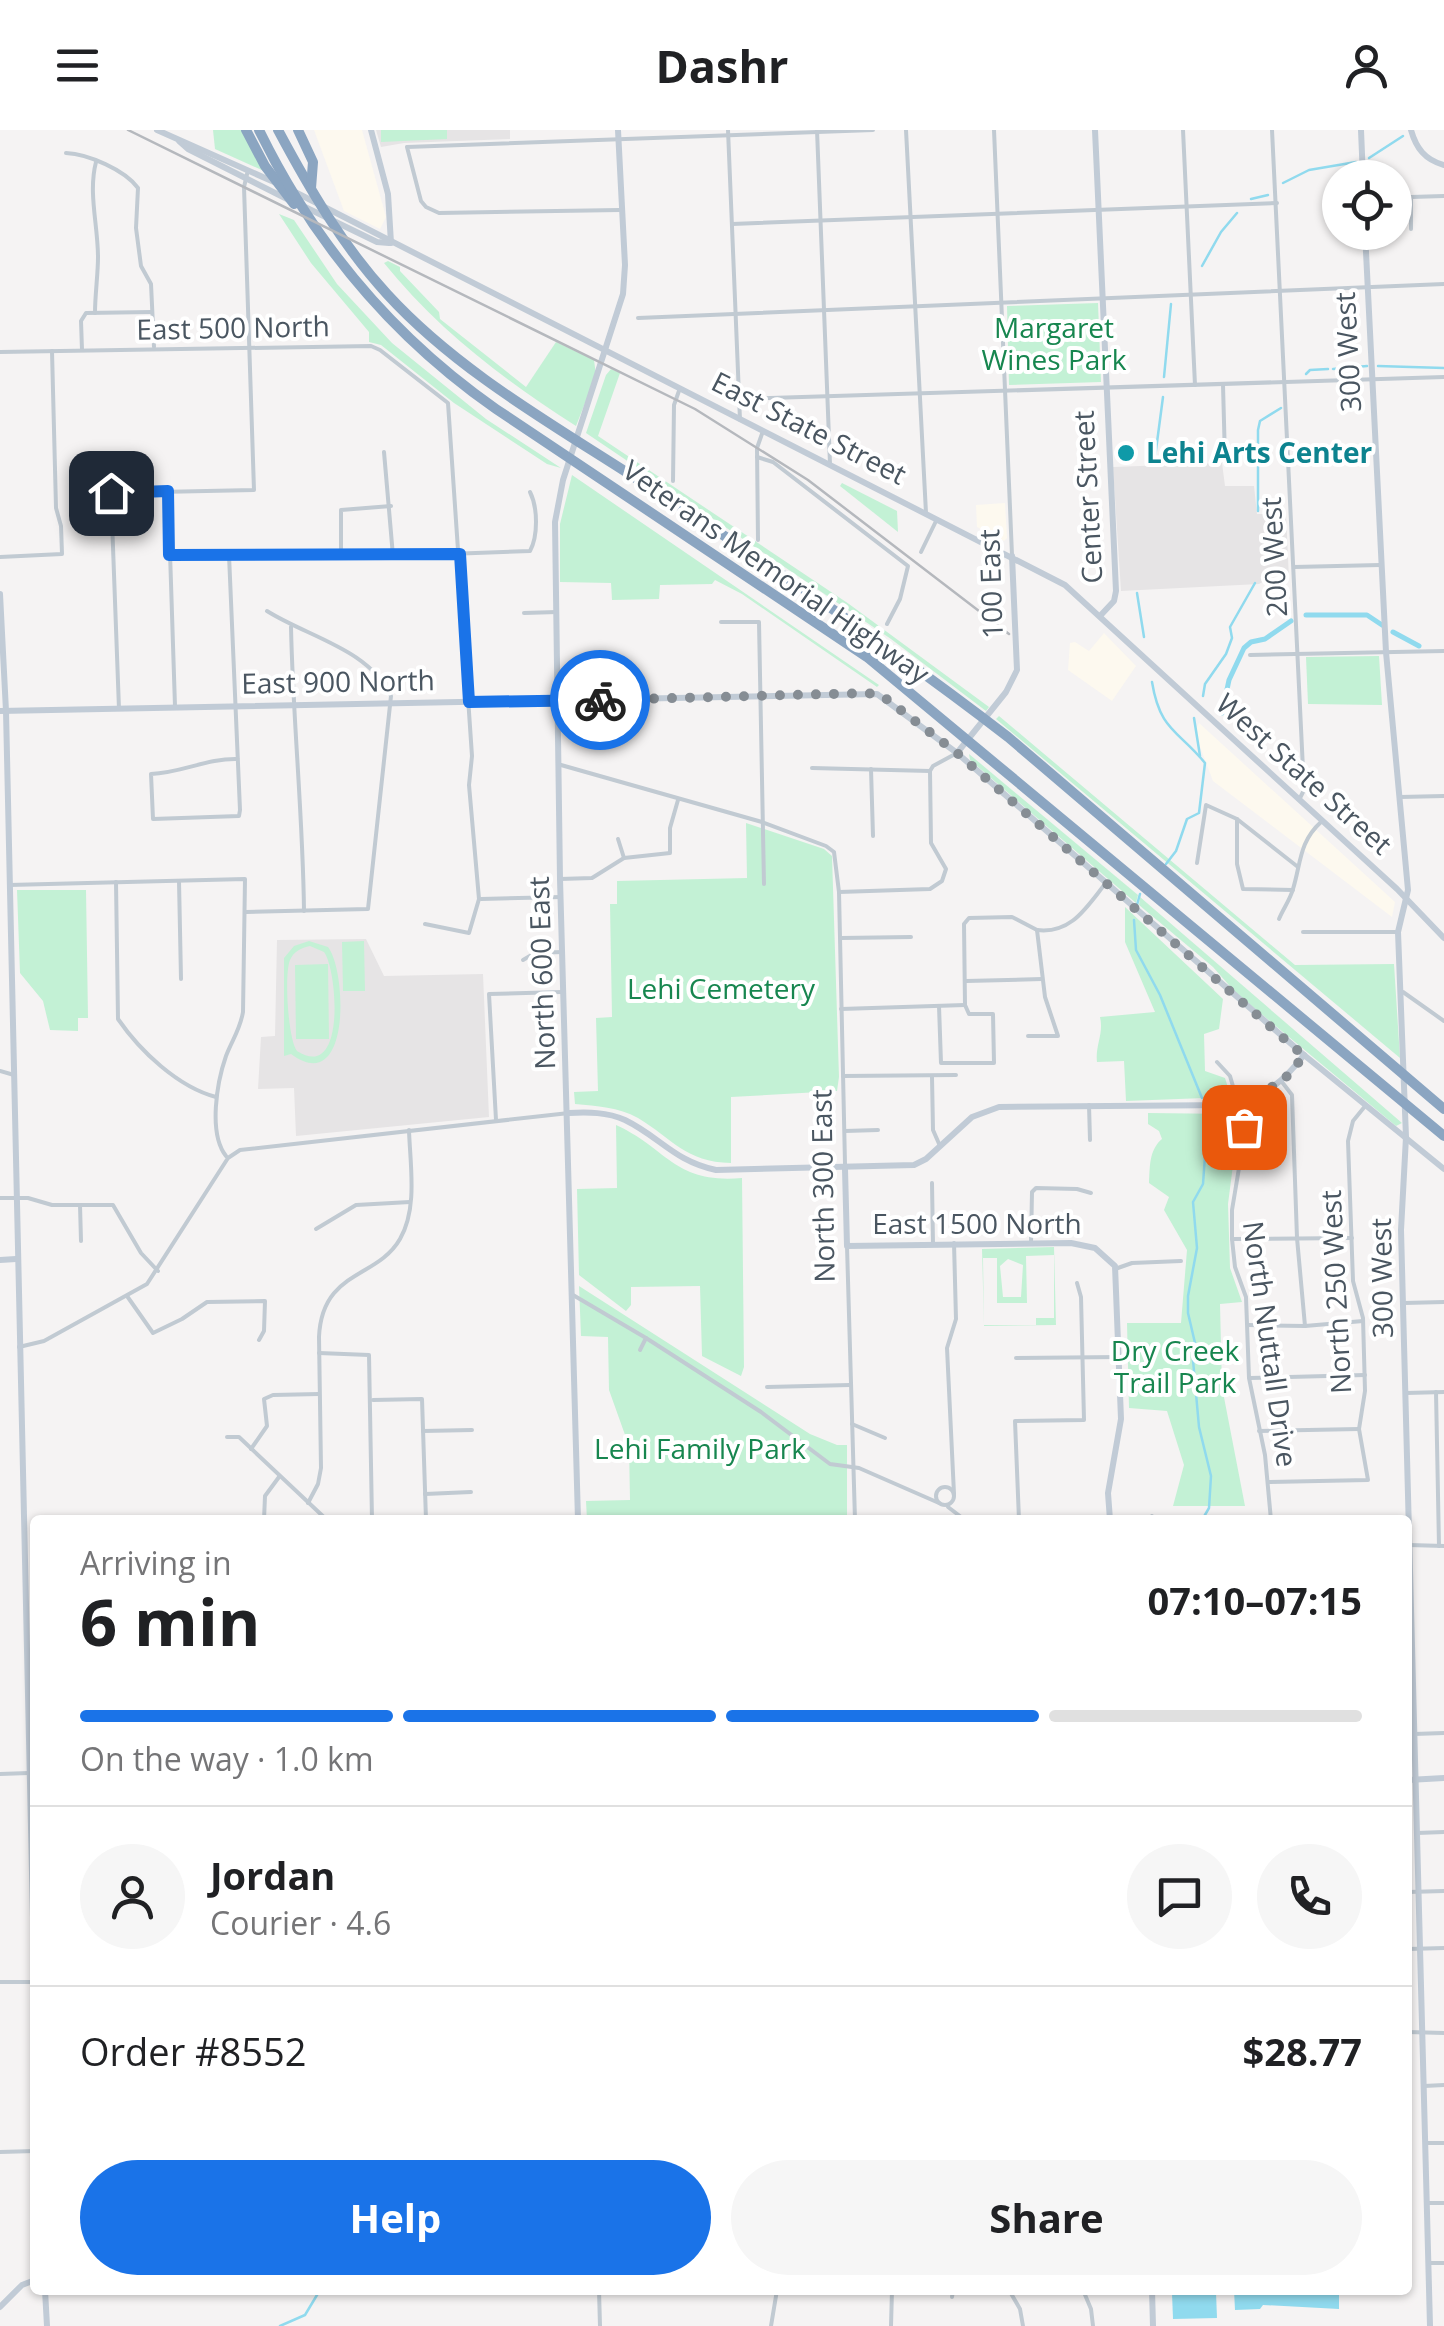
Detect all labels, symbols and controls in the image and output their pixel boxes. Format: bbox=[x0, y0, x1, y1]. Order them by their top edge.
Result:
text: Dashr bbox=[656, 35, 788, 96]
icon: menu bbox=[50, 38, 105, 93]
icon: person bbox=[1339, 38, 1394, 93]
map controls bbox=[1322, 160, 1412, 250]
button: locate bbox=[1322, 160, 1412, 250]
street label: 300 West bbox=[1325, 291, 1369, 413]
street label: East 500 North bbox=[136, 306, 330, 348]
park label: Margaret Wines Park bbox=[982, 308, 1127, 378]
street label: East State Street bbox=[706, 362, 913, 493]
street label: Center Street bbox=[1063, 410, 1111, 585]
place label: Lehi Arts Center bbox=[1146, 433, 1372, 471]
marker: Lehi Arts Center bbox=[1115, 442, 1137, 464]
pin bbox=[69, 451, 154, 536]
street label: Veterans Memorial Highway bbox=[616, 451, 938, 692]
icon: home bbox=[84, 466, 139, 521]
street label: 200 West bbox=[1251, 496, 1295, 618]
street label: 100 East bbox=[969, 529, 1011, 640]
courier bbox=[550, 650, 650, 750]
street label: East 900 North bbox=[241, 660, 435, 702]
icon: bike bbox=[573, 673, 628, 728]
street label: West State Street bbox=[1209, 684, 1401, 862]
street label: North 600 East bbox=[519, 876, 563, 1070]
park label: Lehi Cemetery bbox=[627, 969, 816, 1007]
pin bbox=[1202, 1085, 1287, 1170]
street label: North 300 East bbox=[801, 1089, 843, 1283]
icon: bag bbox=[1217, 1100, 1272, 1155]
street label: North 250 West bbox=[1311, 1189, 1359, 1395]
street label: East 1500 North bbox=[872, 1204, 1082, 1242]
street label: 300 West bbox=[1361, 1218, 1401, 1338]
street label: North Nuttall Drive bbox=[1235, 1219, 1307, 1469]
park label: Dry Creek Trail Park bbox=[1111, 1331, 1239, 1401]
park label: Lehi Family Park bbox=[594, 1429, 806, 1467]
text: Arriving in bbox=[80, 1541, 232, 1584]
text: 07:10–07:15 bbox=[1148, 1574, 1362, 1626]
text: 6 min bbox=[80, 1577, 260, 1665]
text: On the way · 1.0 km bbox=[80, 1737, 374, 1780]
button: person bbox=[80, 1844, 185, 1949]
button: chat bbox=[1127, 1844, 1232, 1949]
button: phone bbox=[1257, 1844, 1362, 1949]
text: Jordan bbox=[210, 1849, 335, 1901]
text: Courier · 4.6 bbox=[210, 1901, 391, 1944]
text: Order #8552 bbox=[80, 2025, 307, 2077]
text: $28.77 bbox=[1243, 2025, 1362, 2077]
button: Help bbox=[80, 2160, 711, 2275]
button: Share bbox=[731, 2160, 1362, 2275]

